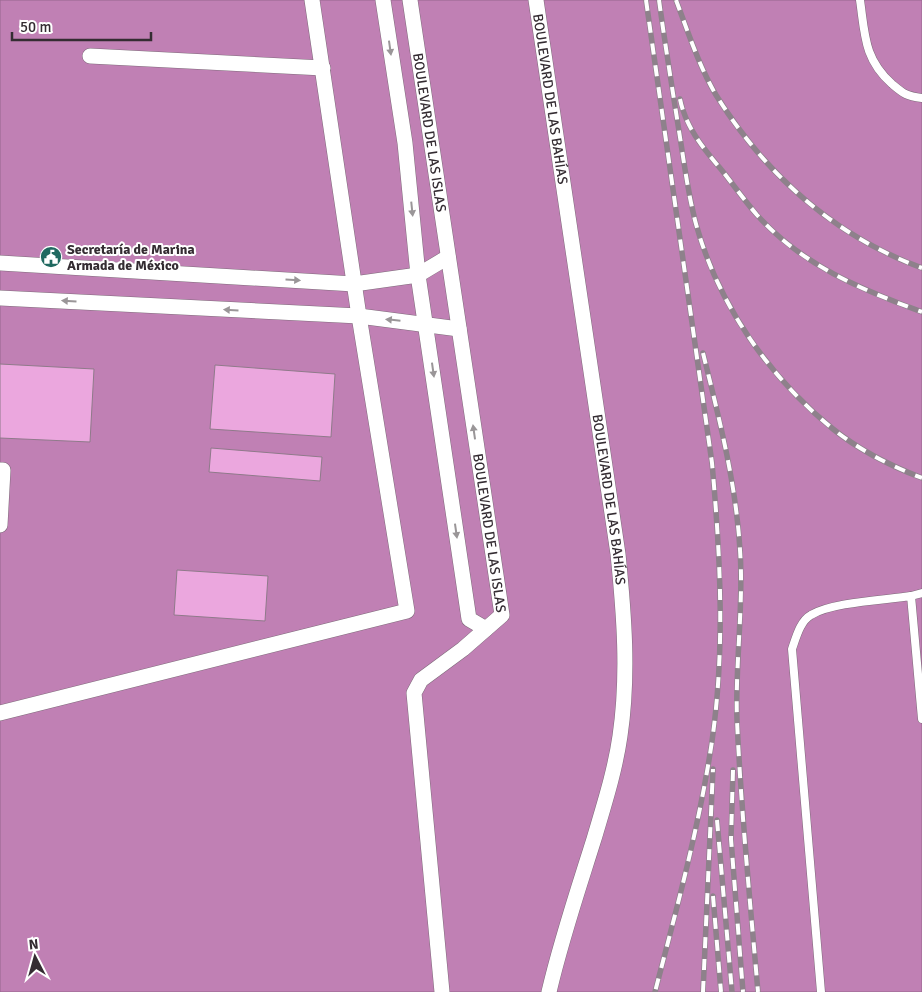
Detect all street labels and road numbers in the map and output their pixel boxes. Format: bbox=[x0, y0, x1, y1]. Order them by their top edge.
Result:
street label: BOULEVARD DE LAS BAHÍAS bbox=[529, 13, 571, 186]
street label: BOULEVARD DE LAS ISLAS bbox=[409, 52, 450, 214]
street label: BOULEVARD DE LAS BAHÍAS bbox=[588, 413, 629, 586]
street label: BOULEVARD DE LAS ISLAS bbox=[469, 452, 510, 614]

